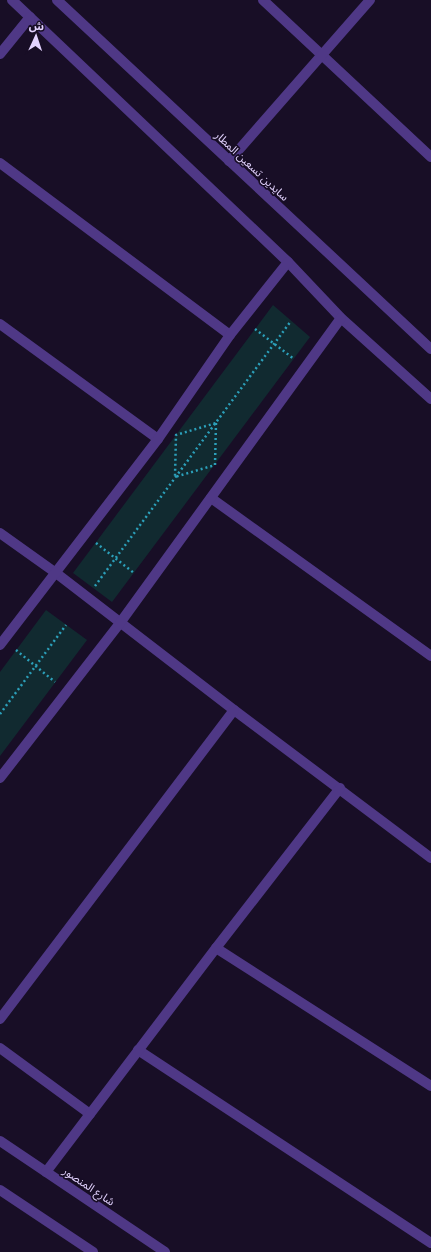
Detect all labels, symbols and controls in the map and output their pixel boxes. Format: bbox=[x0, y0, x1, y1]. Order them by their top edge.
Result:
north arrow bbox=[16, 16, 56, 56]
text: ش bbox=[29, 19, 44, 33]
street label: سايدين تسعين المطار bbox=[212, 128, 292, 204]
street label: شارع المنصور bbox=[59, 1163, 118, 1210]

